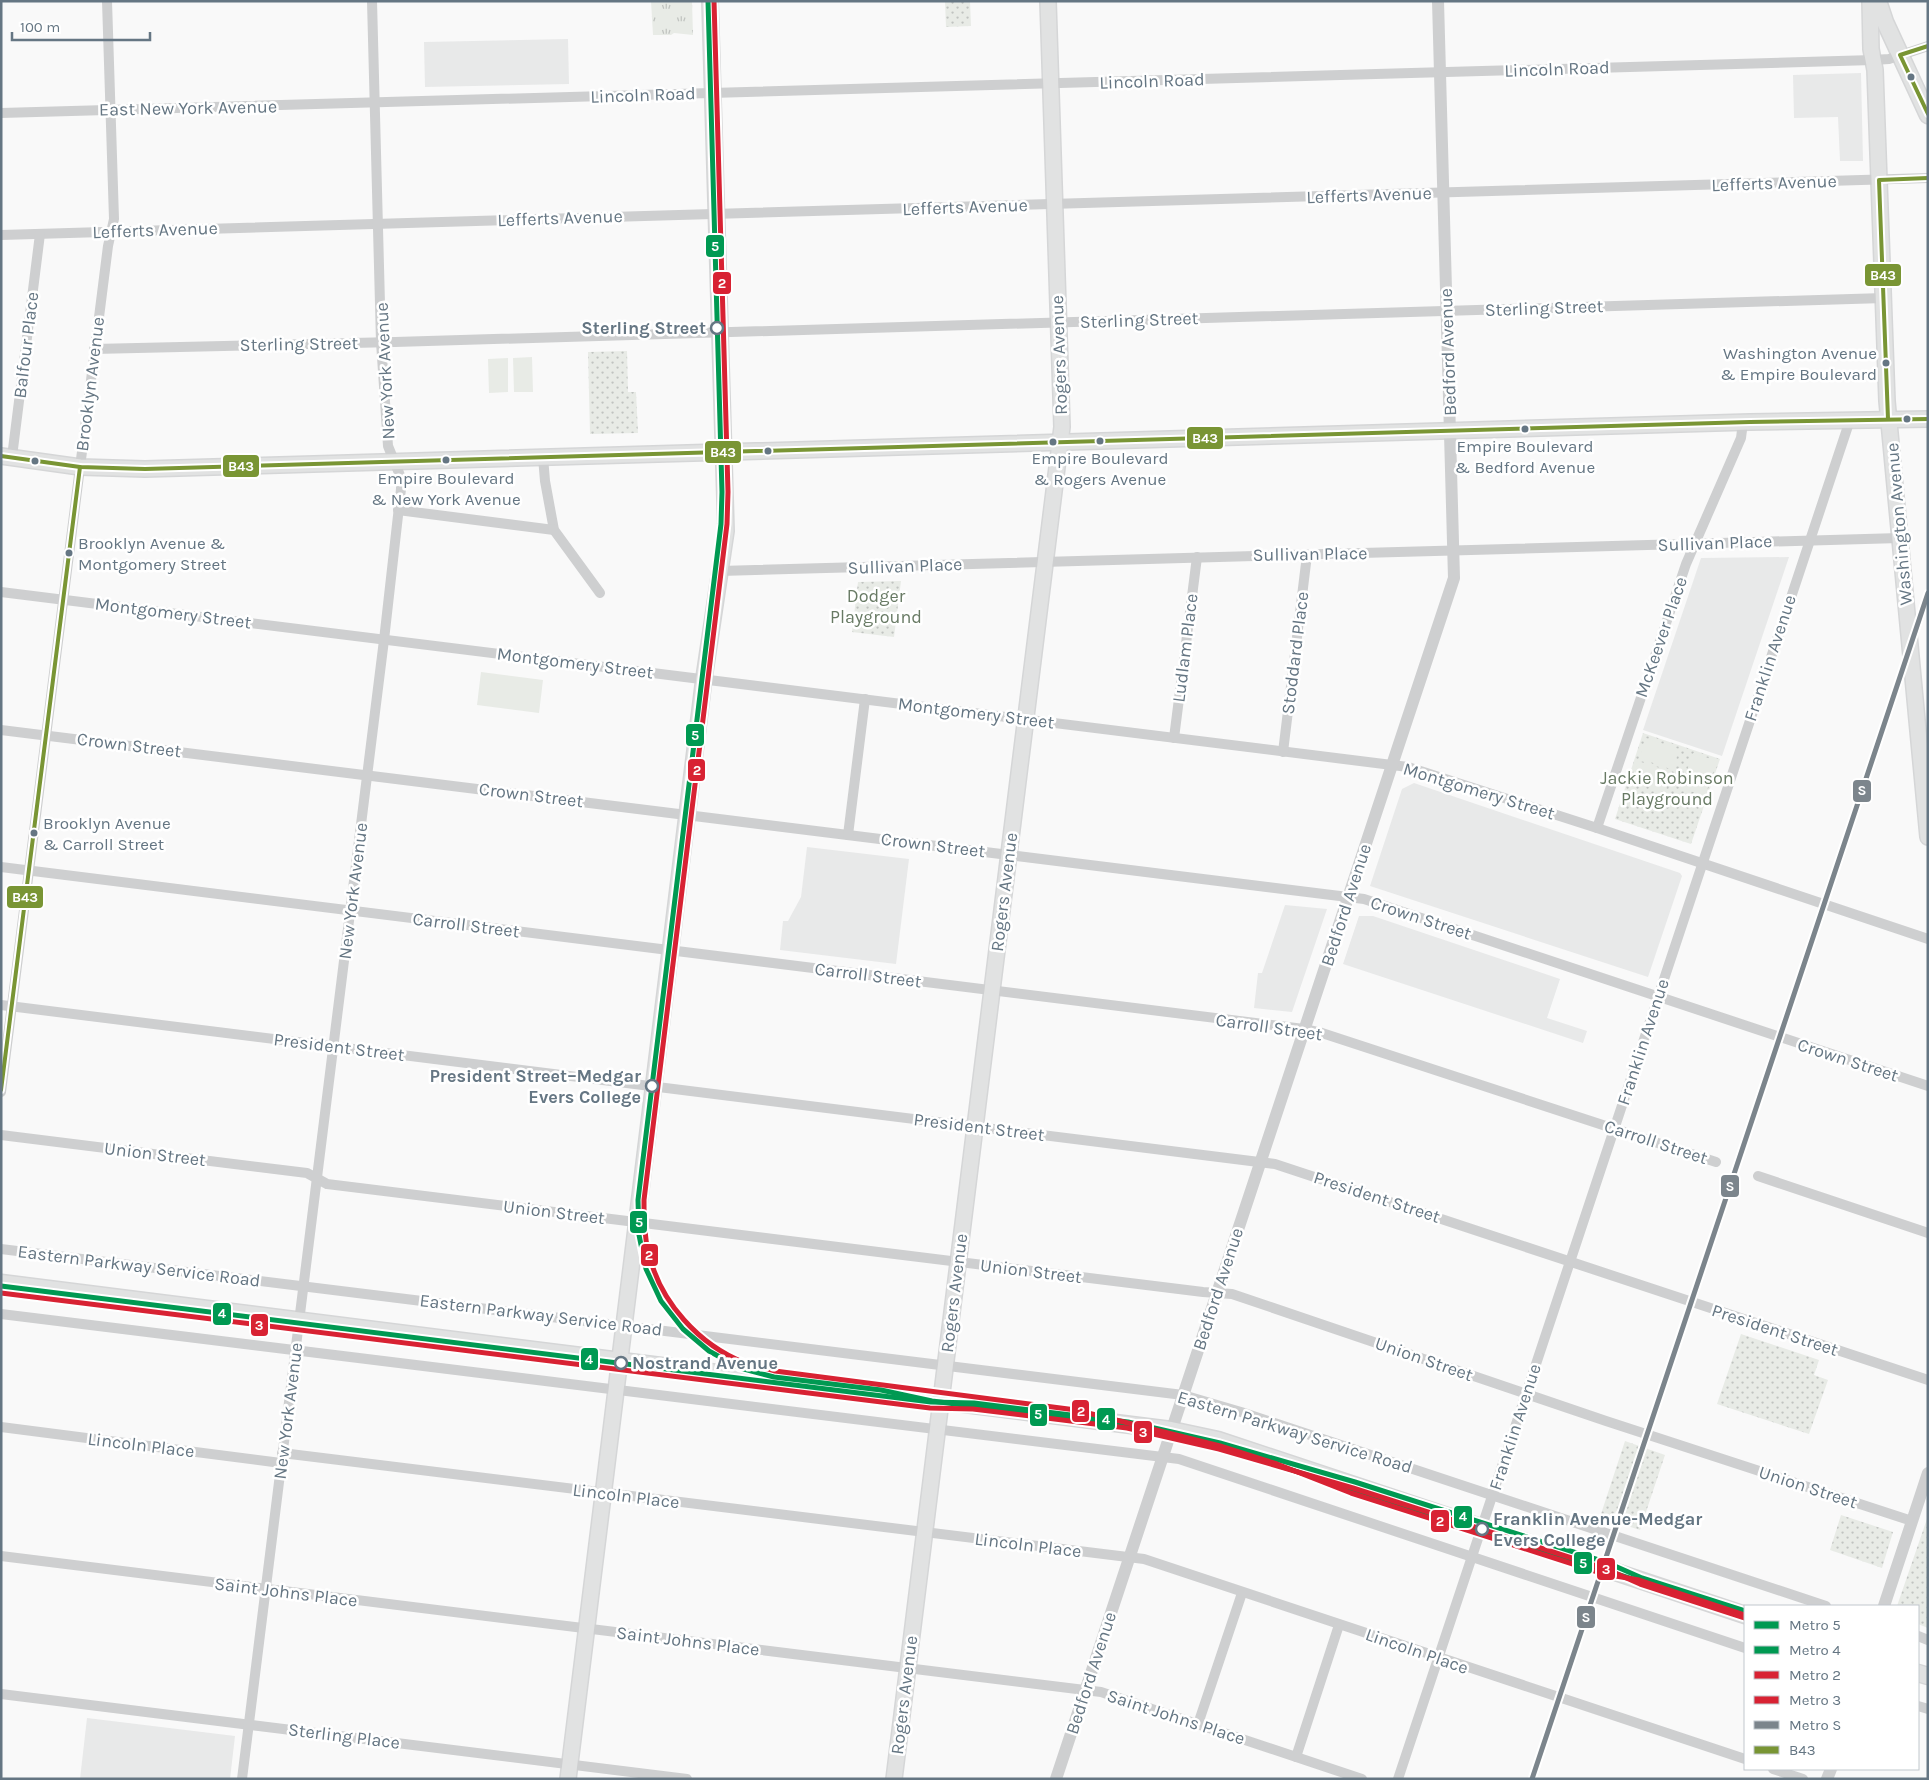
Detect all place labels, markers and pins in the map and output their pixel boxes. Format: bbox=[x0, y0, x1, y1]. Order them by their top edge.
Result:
unlabelled marker bbox=[1906, 72, 1916, 82]
place label: Sterling Street bbox=[581, 317, 706, 339]
marker: Sterling Street bbox=[710, 321, 724, 335]
place label: Washington Avenue & Empire Boulevard bbox=[1720, 343, 1877, 384]
marker: Washington Avenue & Empire Boulevard bbox=[1881, 358, 1891, 368]
unlabelled marker bbox=[1902, 414, 1912, 424]
marker: Empire Boulevard & Bedford Avenue bbox=[1520, 424, 1530, 434]
marker: Empire Boulevard & Rogers Avenue bbox=[1095, 436, 1105, 446]
place label: Empire Boulevard & Bedford Avenue bbox=[1455, 436, 1595, 477]
unlabelled marker bbox=[1048, 437, 1058, 447]
unlabelled marker bbox=[763, 446, 773, 456]
place label: Empire Boulevard & Rogers Avenue bbox=[1031, 448, 1169, 489]
marker: Empire Boulevard & New York Avenue bbox=[441, 455, 451, 465]
unlabelled marker bbox=[30, 456, 40, 466]
place label: Empire Boulevard & New York Avenue bbox=[371, 468, 521, 509]
place label: Brooklyn Avenue & Montgomery Street bbox=[78, 533, 227, 574]
marker: Brooklyn Avenue & Montgomery Street bbox=[64, 548, 74, 558]
place label: Brooklyn Avenue & Carroll Street bbox=[43, 813, 171, 854]
marker: Brooklyn Avenue & Carroll Street bbox=[29, 828, 39, 838]
place label: President Street–Medgar Evers College bbox=[429, 1065, 641, 1108]
marker: President Street–Medgar Evers College bbox=[645, 1079, 659, 1093]
place label: Nostrand Avenue bbox=[632, 1352, 778, 1374]
marker: Nostrand Avenue bbox=[614, 1356, 628, 1370]
place label: Franklin Avenue-Medgar Evers College bbox=[1493, 1508, 1702, 1551]
marker: Franklin Avenue-Medgar Evers College bbox=[1475, 1522, 1489, 1536]

